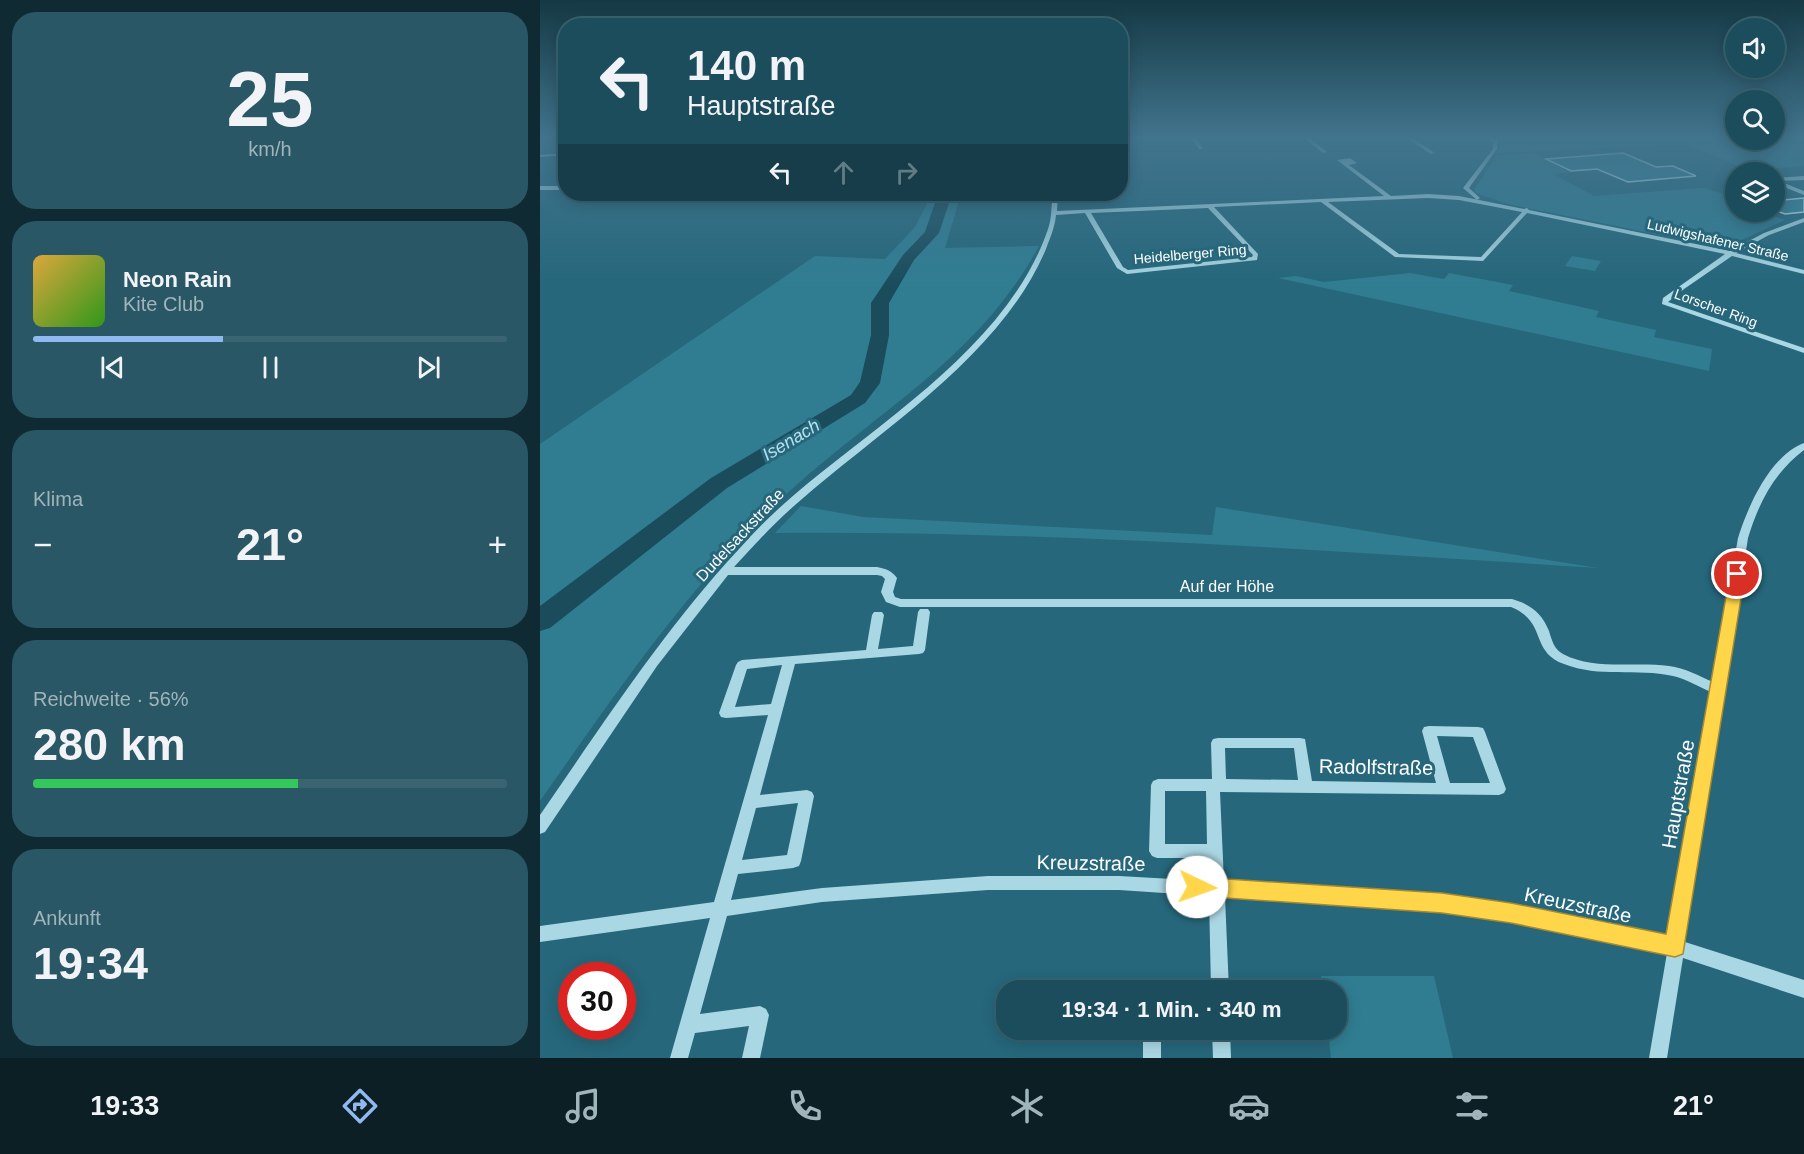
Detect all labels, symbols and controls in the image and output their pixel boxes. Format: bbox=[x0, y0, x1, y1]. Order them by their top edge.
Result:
map controls bbox=[1725, 18, 1785, 222]
button: sound bbox=[1725, 18, 1785, 78]
icon: left bbox=[588, 42, 666, 120]
text: 140 m bbox=[687, 42, 806, 89]
text: 25 bbox=[227, 55, 313, 143]
button: search bbox=[1725, 90, 1785, 150]
text: Hauptstraße bbox=[687, 91, 836, 121]
text: km/h bbox=[248, 138, 292, 160]
icon: left bbox=[764, 156, 797, 189]
icon: ahead bbox=[827, 156, 860, 189]
icon: right bbox=[890, 156, 923, 189]
button: layers bbox=[1725, 162, 1785, 222]
street label: Ludwigshafener Straße bbox=[1646, 216, 1791, 264]
street label: Heidelberger Ring bbox=[1133, 241, 1247, 267]
text: Neon Rain bbox=[123, 267, 232, 292]
street label: Lorscher Ring bbox=[1672, 286, 1760, 330]
text: Kite Club bbox=[123, 293, 204, 315]
icon: previous bbox=[96, 351, 129, 384]
icon: pause bbox=[254, 351, 287, 384]
icon: next bbox=[412, 351, 445, 384]
water label: Isenach bbox=[759, 415, 823, 465]
street label: Dudelsackstraße bbox=[693, 485, 787, 585]
text: Klima bbox=[33, 488, 83, 510]
text: 21° bbox=[236, 519, 304, 570]
text: − bbox=[33, 526, 52, 563]
text: + bbox=[488, 526, 507, 563]
pin bbox=[1711, 548, 1762, 599]
icon: arrive bbox=[1720, 557, 1753, 590]
street label: Auf der Höhe bbox=[1180, 578, 1274, 595]
text: Reichweite · 56% bbox=[33, 688, 189, 710]
text: 280 km bbox=[33, 719, 186, 770]
street label: Hauptstraße bbox=[1658, 738, 1698, 850]
street label: Radolfstraße bbox=[1319, 755, 1433, 779]
street label: Kreuzstraße bbox=[1036, 851, 1146, 875]
position arrow bbox=[1165, 855, 1229, 919]
street label: Kreuzstraße bbox=[1522, 883, 1634, 927]
text: Ankunft bbox=[33, 907, 101, 929]
text: 19:34 bbox=[33, 938, 148, 989]
speed limit sign: 30 bbox=[558, 962, 636, 1040]
text: 19:34 · 1 Min. · 340 m bbox=[1061, 997, 1282, 1022]
icon: directions bbox=[339, 1085, 381, 1127]
icon: music bbox=[562, 1085, 604, 1127]
icon: phone bbox=[784, 1085, 826, 1127]
icon: climate bbox=[1006, 1085, 1048, 1127]
icon: car bbox=[1228, 1085, 1270, 1127]
icon: filters bbox=[1451, 1085, 1493, 1127]
text: 19:33 bbox=[90, 1091, 159, 1121]
text: 21° bbox=[1673, 1091, 1714, 1121]

